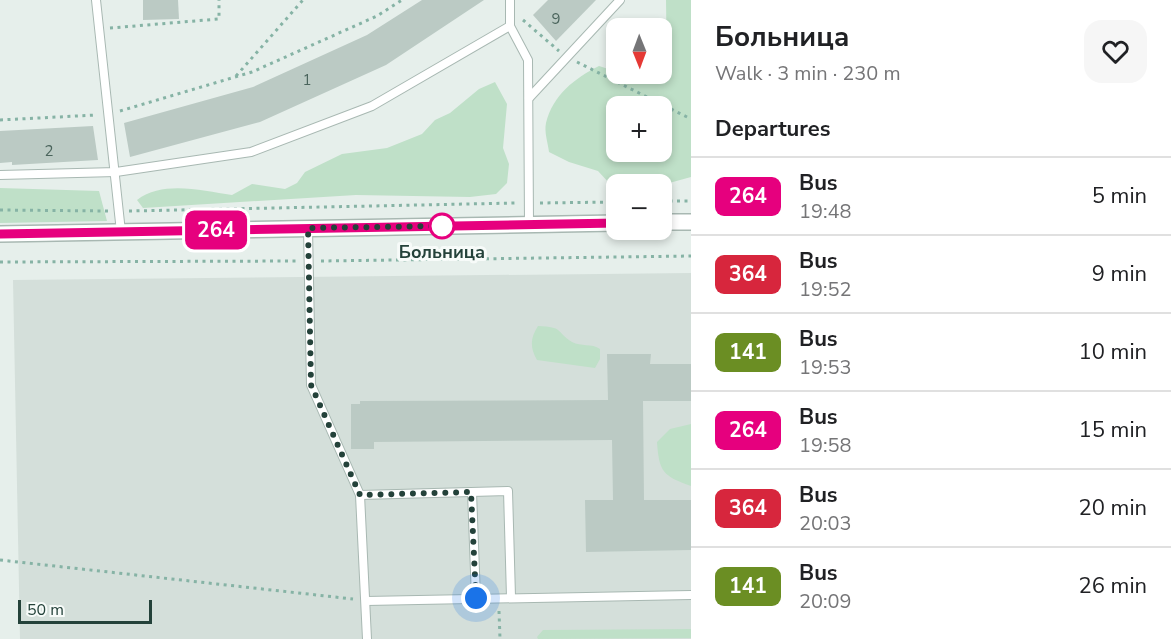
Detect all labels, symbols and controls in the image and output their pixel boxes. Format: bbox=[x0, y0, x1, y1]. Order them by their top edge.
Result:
house number: 9 bbox=[551, 9, 561, 29]
north arrow bbox=[606, 18, 672, 84]
map controls bbox=[606, 18, 672, 240]
text: Больница bbox=[715, 18, 849, 56]
button: heart bbox=[1084, 20, 1147, 83]
text: Walk · 3 min · 230 m bbox=[715, 60, 901, 87]
house number: 1 bbox=[302, 70, 312, 90]
button: + bbox=[606, 96, 672, 162]
text: Departures bbox=[715, 114, 830, 144]
house number: 2 bbox=[44, 141, 54, 161]
text: Bus bbox=[799, 168, 838, 198]
button: − bbox=[606, 174, 672, 240]
text: 5 min bbox=[1092, 181, 1147, 211]
text: 264 bbox=[729, 182, 767, 210]
text: 19:48 bbox=[799, 198, 852, 225]
line badge: 264 bbox=[182, 210, 250, 250]
marker: Больница bbox=[429, 213, 455, 239]
text: 264 bbox=[197, 216, 235, 244]
place label: Больница bbox=[399, 240, 485, 264]
text: Bus bbox=[799, 246, 838, 276]
text: 9 min bbox=[1092, 259, 1147, 289]
text: 364 bbox=[729, 260, 767, 288]
text: 19:52 bbox=[799, 276, 852, 303]
text: Bus bbox=[799, 324, 838, 354]
text: 10 min bbox=[1079, 337, 1147, 367]
text: 141 bbox=[729, 338, 767, 366]
text: 19:53 bbox=[799, 354, 852, 381]
text: Bus bbox=[799, 402, 838, 432]
text: 15 min bbox=[1079, 415, 1147, 445]
text: 264 bbox=[729, 416, 767, 444]
text: 19:58 bbox=[799, 432, 852, 459]
text: Bus bbox=[799, 480, 838, 510]
text: 20 min bbox=[1079, 493, 1147, 523]
text: 364 bbox=[729, 494, 767, 522]
text: 20:03 bbox=[799, 510, 852, 537]
text: Bus bbox=[799, 558, 838, 588]
text: 26 min bbox=[1079, 571, 1147, 601]
text: 141 bbox=[729, 572, 767, 600]
your location bbox=[461, 583, 491, 613]
text: 20:09 bbox=[799, 588, 852, 615]
scale bar bbox=[18, 597, 152, 624]
text: 50 m bbox=[27, 599, 64, 621]

